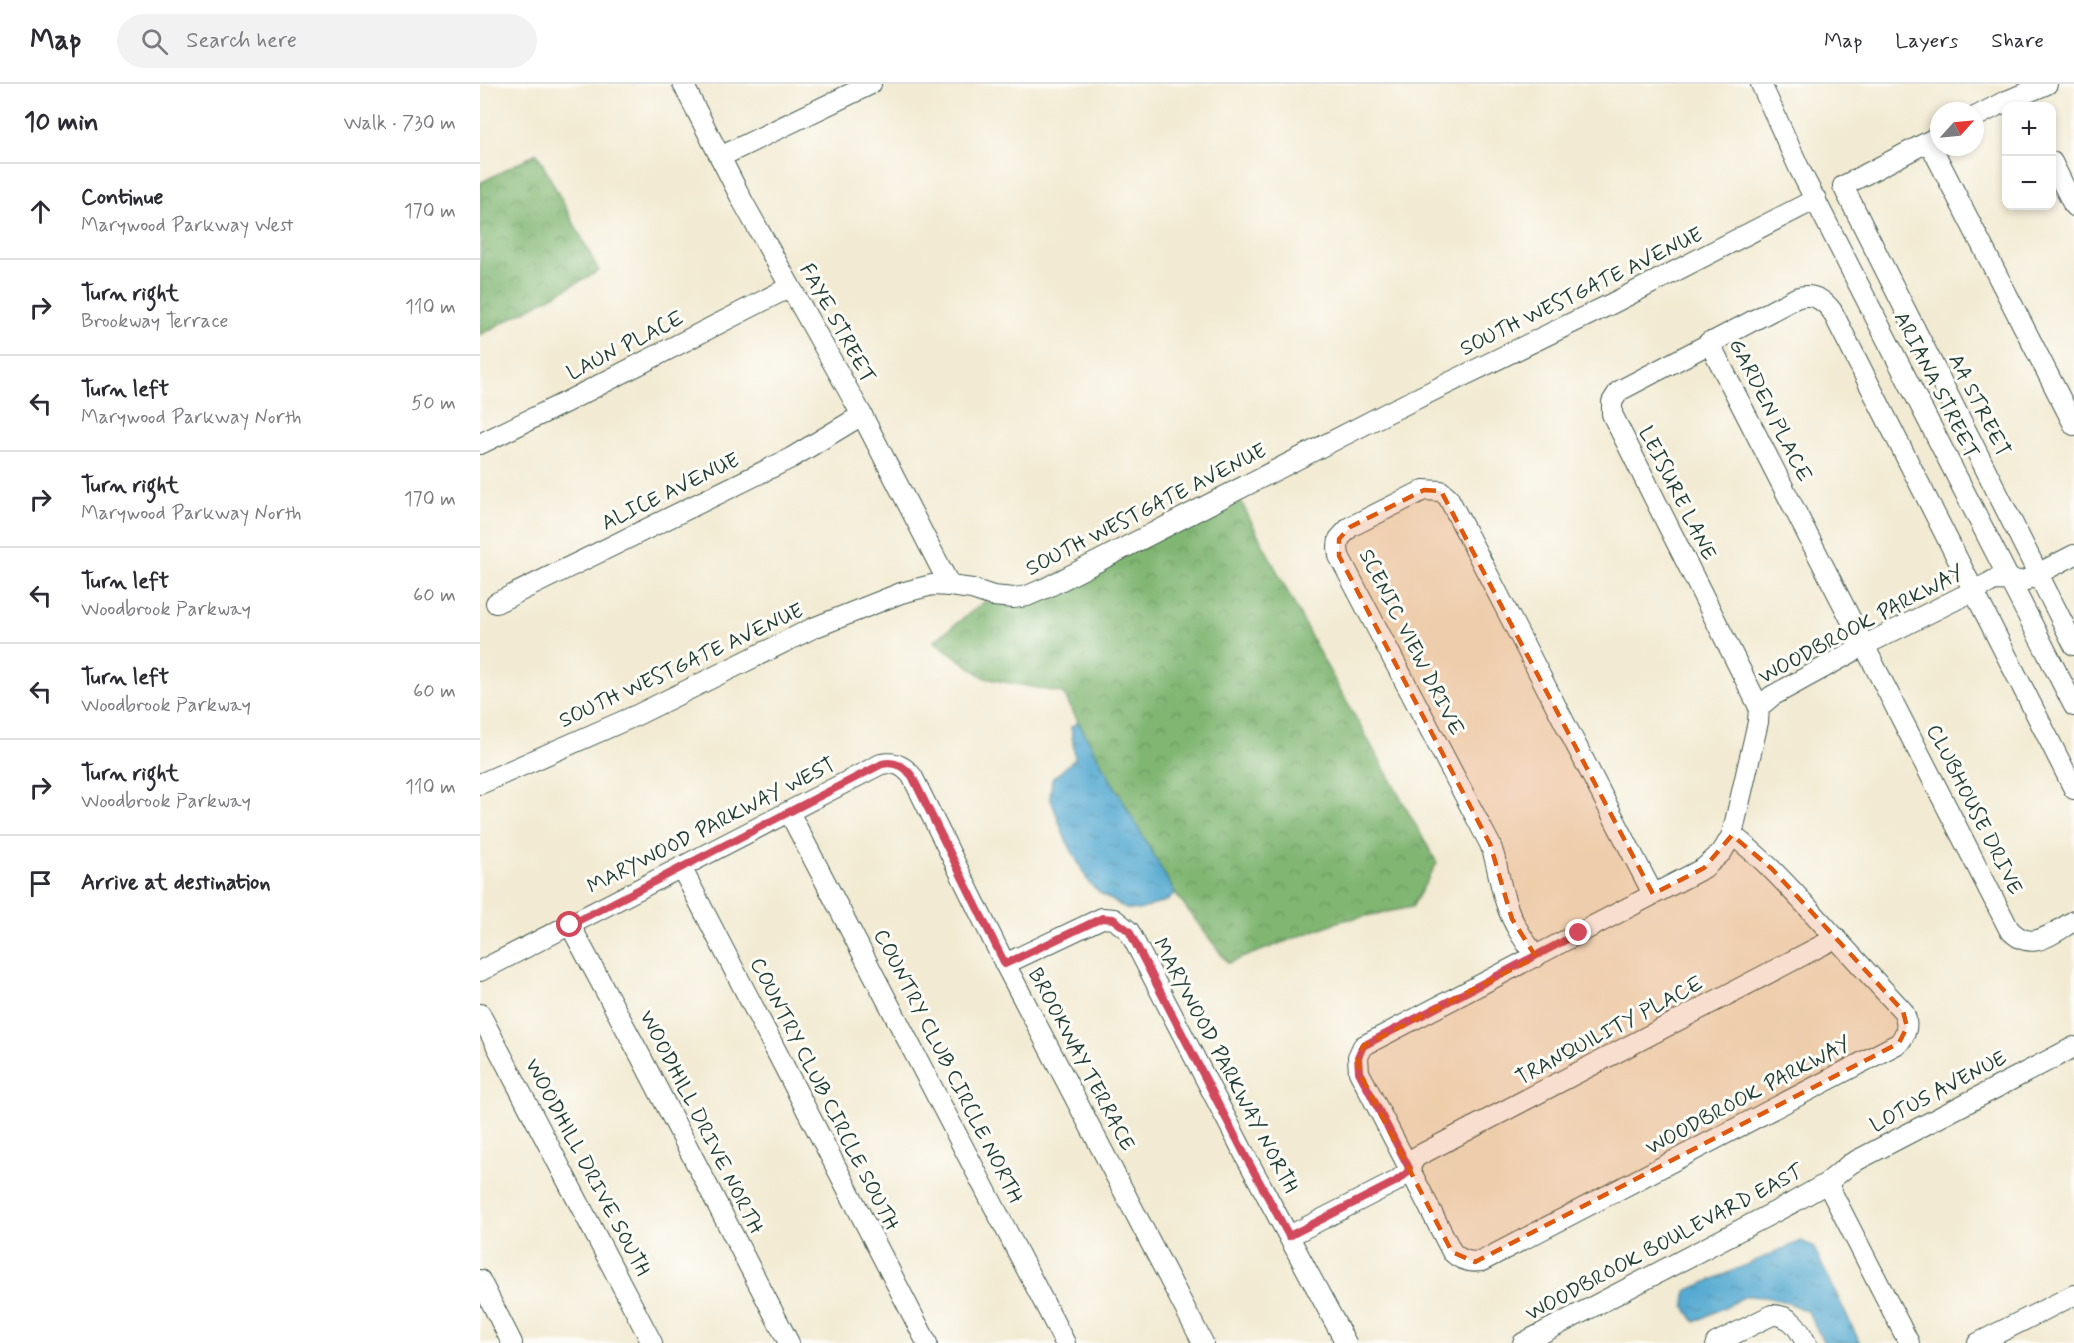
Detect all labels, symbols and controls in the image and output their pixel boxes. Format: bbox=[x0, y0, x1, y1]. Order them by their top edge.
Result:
search box bbox=[117, 14, 537, 68]
text: Map bbox=[30, 23, 81, 60]
icon: search bbox=[138, 25, 171, 58]
text: Search here bbox=[186, 27, 297, 55]
text: Map bbox=[1824, 27, 1862, 55]
text: Layers bbox=[1895, 27, 1958, 55]
text: Share bbox=[1991, 27, 2044, 55]
north arrow bbox=[1930, 102, 1984, 156]
map controls bbox=[2002, 102, 2056, 210]
button: + bbox=[2002, 102, 2056, 156]
text: 10 min bbox=[24, 106, 99, 140]
text: Walk · 730 m bbox=[343, 110, 456, 137]
button: − bbox=[2002, 156, 2056, 210]
text: Continue bbox=[81, 184, 163, 212]
icon: ahead bbox=[24, 195, 57, 228]
text: 170 m bbox=[404, 198, 456, 225]
text: Marywood Parkway West bbox=[81, 212, 294, 239]
street label: SOUTH WESTGATE AVENUE bbox=[1455, 221, 1707, 363]
street label: FAYE STREET bbox=[793, 258, 882, 389]
text: Turn right bbox=[81, 280, 179, 308]
icon: right bbox=[24, 291, 57, 324]
text: 110 m bbox=[405, 294, 456, 321]
street label: LAUN PLACE bbox=[562, 304, 689, 387]
street label: ARIANA STREET bbox=[1887, 307, 1985, 464]
text: Brookway Terrace bbox=[81, 308, 229, 335]
street label: GARDEN PLACE bbox=[1722, 334, 1818, 487]
street label: AA STREET bbox=[1941, 349, 2017, 462]
text: Turn left bbox=[81, 376, 169, 404]
icon: left bbox=[24, 387, 57, 420]
text: 50 m bbox=[411, 390, 456, 417]
text: Marywood Parkway North bbox=[81, 404, 302, 431]
street label: LEISURE LANE bbox=[1631, 422, 1723, 565]
street label: SOUTH WESTGATE AVENUE bbox=[1021, 437, 1272, 583]
street label: ALICE AVENUE bbox=[597, 446, 744, 538]
text: Turn right bbox=[81, 472, 179, 500]
icon: right bbox=[24, 483, 57, 516]
text: 170 m bbox=[404, 486, 456, 513]
text: Marywood Parkway North bbox=[81, 500, 302, 527]
street label: SCENIC VIEW DRIVE bbox=[1352, 544, 1470, 741]
street label: WOODBROOK PARKWAY bbox=[1754, 559, 1969, 691]
text: Turn left bbox=[81, 568, 169, 596]
icon: left bbox=[24, 579, 57, 612]
text: 60 m bbox=[413, 582, 456, 609]
text: Woodbrook Parkway bbox=[81, 596, 251, 623]
street label: SOUTH WESTGATE AVENUE bbox=[555, 597, 808, 735]
text: Turn left bbox=[81, 664, 169, 692]
icon: left bbox=[24, 675, 57, 708]
text: 60 m bbox=[413, 678, 456, 705]
text: Woodbrook Parkway bbox=[81, 692, 251, 719]
street label: CLUBHOUSE DRIVE bbox=[1919, 720, 2029, 899]
street label: MARYWOOD PARKWAY WEST bbox=[582, 751, 841, 901]
text: Turn right bbox=[81, 760, 179, 788]
icon: right bbox=[24, 771, 57, 804]
text: 110 m bbox=[405, 774, 456, 801]
text: Woodbrook Parkway bbox=[81, 788, 251, 815]
icon: arrive bbox=[24, 867, 57, 900]
text: Arrive at destination bbox=[81, 869, 271, 897]
route start bbox=[556, 911, 582, 937]
route end bbox=[1565, 919, 1591, 945]
street label: COUNTRY CLUB CIRCLE NORTH bbox=[866, 924, 1030, 1209]
street label: MARYWOOD PARKWAY NORTH bbox=[1146, 933, 1304, 1198]
street label: COUNTRY CLUB CIRCLE SOUTH bbox=[743, 953, 906, 1236]
street label: BROOKWAY TERRACE bbox=[1021, 963, 1141, 1156]
street label: TRANQUILITY PLACE bbox=[1511, 969, 1708, 1092]
street label: WOODHILL DRIVE NORTH bbox=[632, 1006, 770, 1240]
street label: WOODBROOK PARKWAY bbox=[1641, 1030, 1856, 1162]
street label: LOTUS AVENUE bbox=[1865, 1044, 2012, 1140]
street label: WOODHILL DRIVE SOUTH bbox=[518, 1054, 656, 1281]
street label: WOODBROOK BOULEVARD EAST bbox=[1521, 1157, 1809, 1328]

